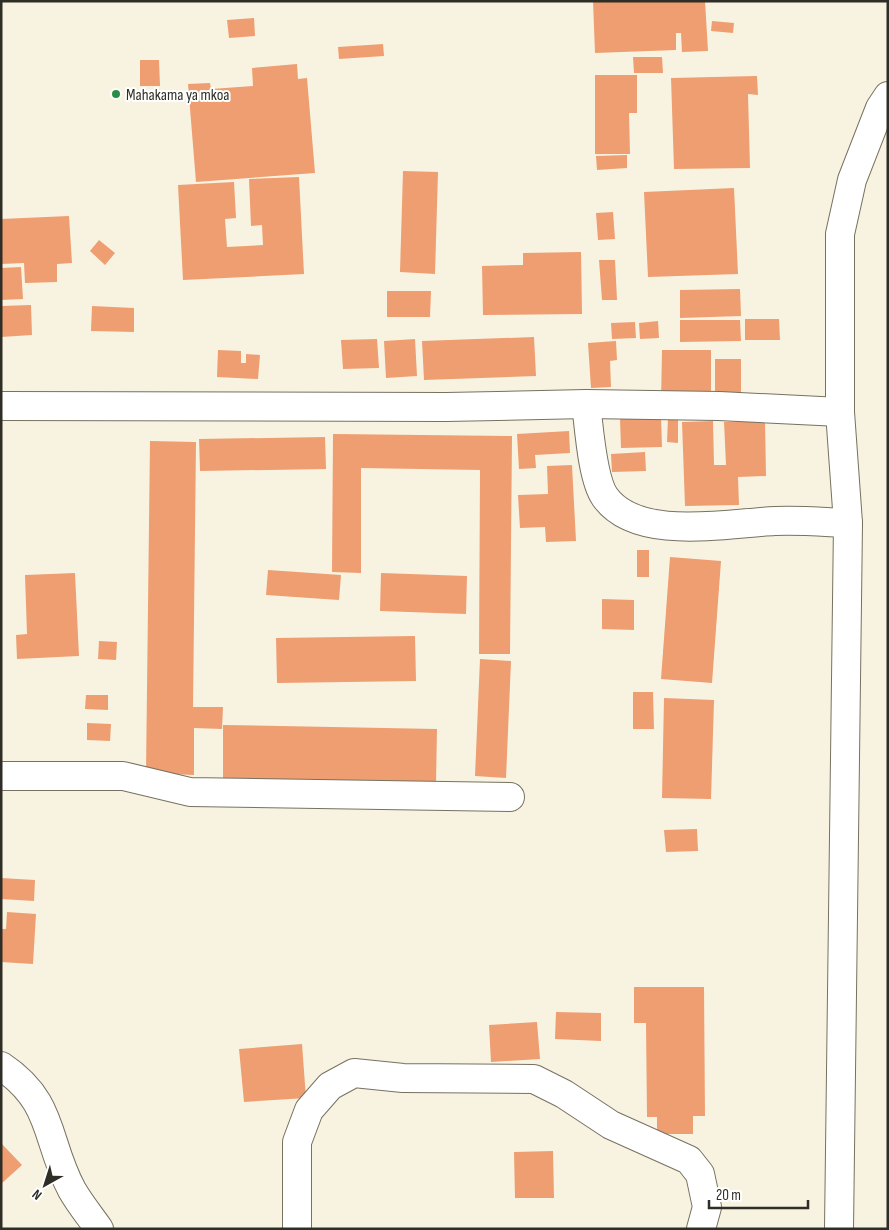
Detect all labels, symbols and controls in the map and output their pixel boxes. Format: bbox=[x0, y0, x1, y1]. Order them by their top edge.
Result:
place label: Mahakama ya mkoa bbox=[126, 86, 229, 105]
marker: Mahakama ya mkoa bbox=[110, 88, 122, 100]
north arrow bbox=[20, 1160, 70, 1210]
scale bar bbox=[709, 1178, 808, 1210]
text: N bbox=[29, 1186, 45, 1204]
text: 20 m bbox=[716, 1186, 741, 1205]

